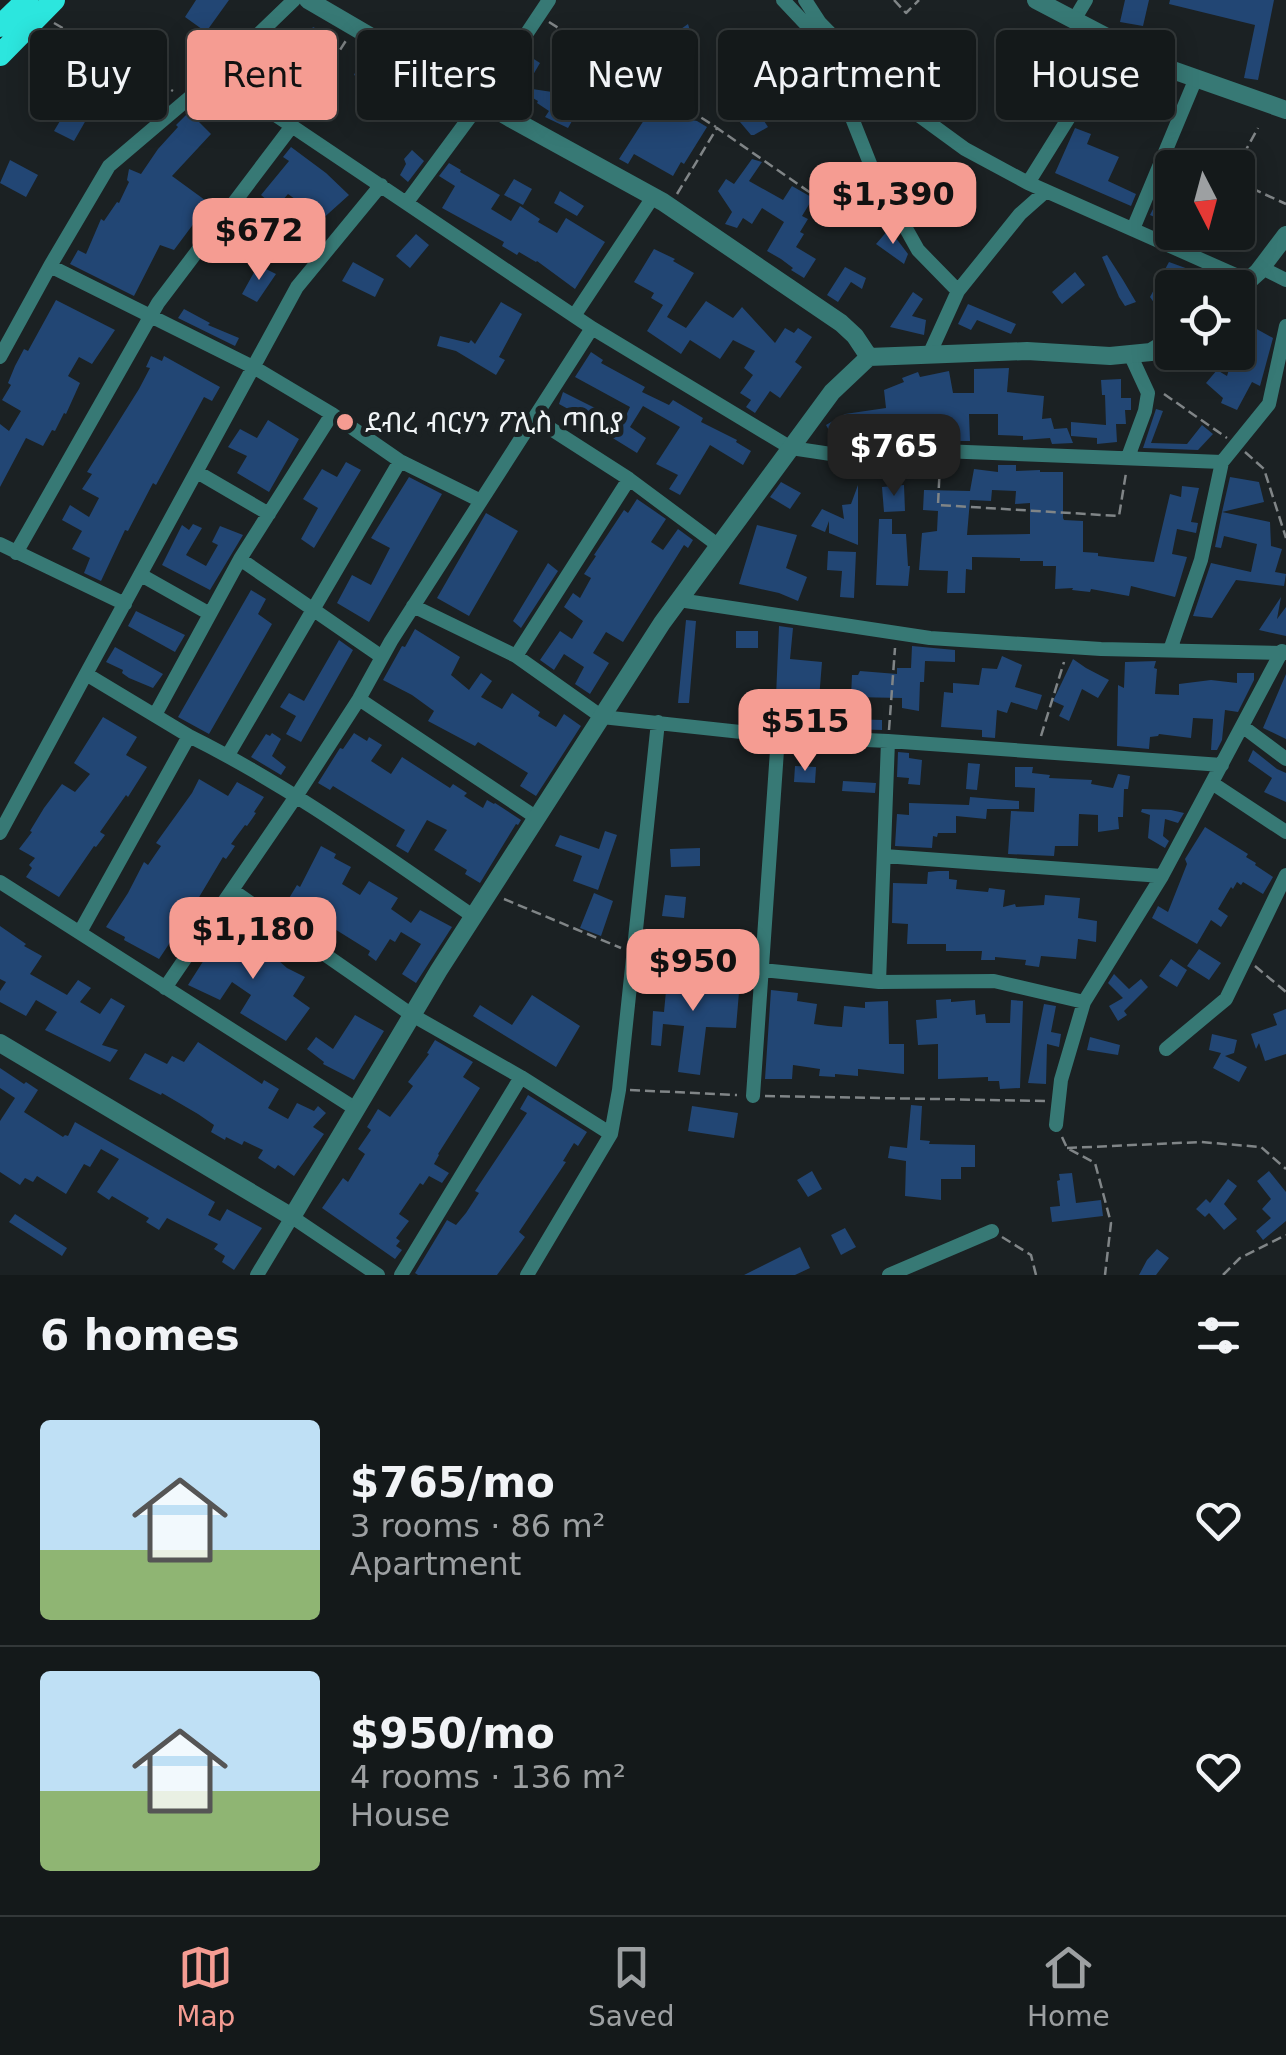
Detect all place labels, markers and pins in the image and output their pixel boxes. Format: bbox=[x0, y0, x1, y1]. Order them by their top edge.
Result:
pin: $1,390 bbox=[812, 162, 974, 247]
pin: $672 bbox=[200, 198, 318, 283]
place label: ደብረ ብርሃን ፖሊስ ጣቢያ bbox=[365, 406, 624, 439]
marker: ደብረ ብርሃን ፖሊስ ጣቢያ bbox=[334, 411, 356, 433]
pin: $765 bbox=[835, 414, 953, 499]
pin: $515 bbox=[746, 689, 864, 774]
pin: $1,180 bbox=[172, 897, 334, 982]
pin: $950 bbox=[634, 929, 752, 1014]

